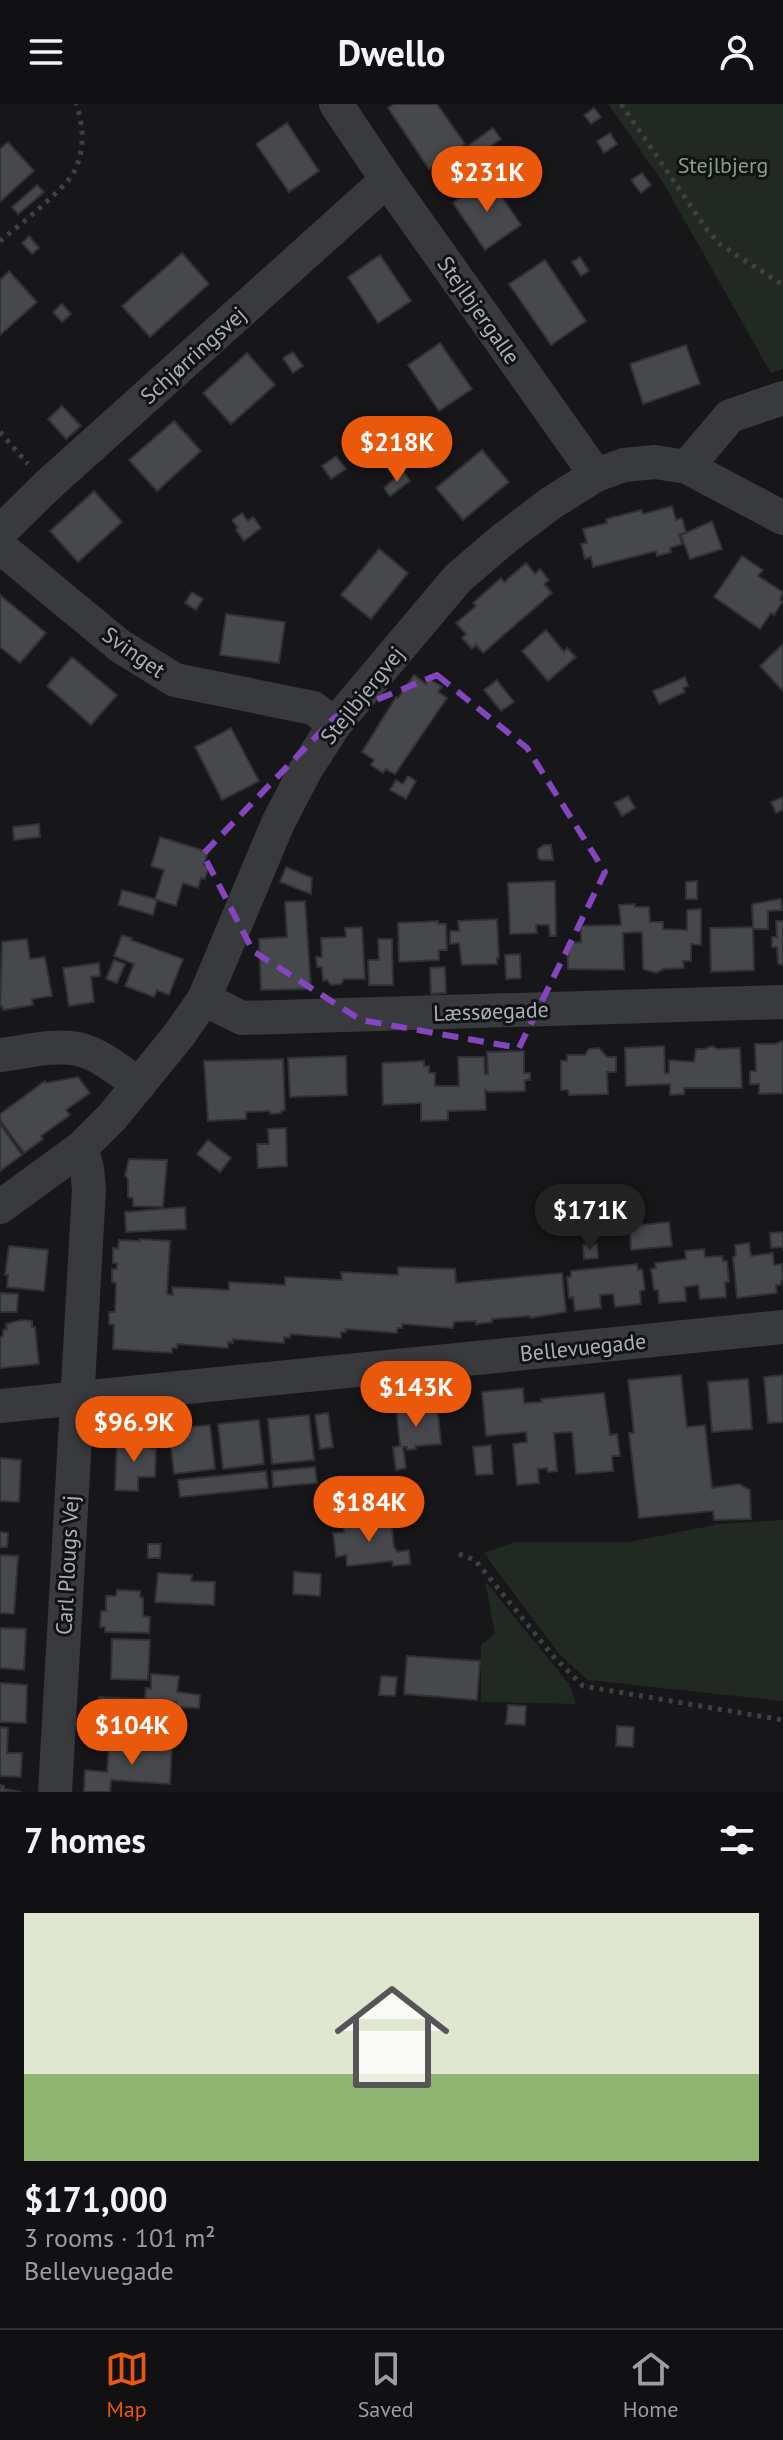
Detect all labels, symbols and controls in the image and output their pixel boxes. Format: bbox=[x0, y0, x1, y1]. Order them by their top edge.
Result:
text: Dwello bbox=[338, 29, 445, 76]
icon: menu bbox=[24, 30, 68, 74]
icon: person bbox=[715, 30, 759, 74]
pin: $231K bbox=[431, 146, 543, 214]
park label: Stejlbjerg bbox=[678, 151, 768, 179]
text: $231K bbox=[449, 155, 525, 188]
street label: Stejlbjergalle bbox=[432, 251, 526, 369]
street label: Schjørringsvej bbox=[134, 300, 252, 410]
pin: $218K bbox=[341, 416, 453, 484]
text: $218K bbox=[359, 425, 435, 458]
street label: Svinget bbox=[97, 620, 171, 684]
street label: Stejlbjergvej bbox=[314, 640, 410, 750]
street label: Læssøegade bbox=[433, 995, 549, 1027]
pin: $171K bbox=[534, 1184, 646, 1252]
text: $171K bbox=[552, 1193, 628, 1226]
street label: Bellevuegade bbox=[519, 1326, 647, 1368]
pin: $143K bbox=[360, 1361, 472, 1429]
text: $143K bbox=[378, 1370, 454, 1403]
pin: $96.9K bbox=[69, 1396, 199, 1464]
text: $96.9K bbox=[93, 1405, 175, 1438]
pin: $184K bbox=[313, 1476, 425, 1544]
text: $184K bbox=[331, 1485, 407, 1518]
street label: Carl Plougs Vej bbox=[49, 1494, 85, 1636]
pin: $104K bbox=[76, 1699, 188, 1767]
text: $104K bbox=[94, 1708, 170, 1741]
text: 7 homes bbox=[24, 1818, 146, 1862]
icon: filters bbox=[715, 1818, 759, 1862]
icon: home bbox=[320, 1965, 464, 2109]
text: $171,000 bbox=[24, 2177, 168, 2221]
text: 3 rooms · 101 m² bbox=[24, 2221, 216, 2254]
text: Bellevuegade bbox=[24, 2254, 174, 2287]
tab: Map bbox=[105, 2347, 149, 2423]
tab: Saved bbox=[358, 2347, 414, 2423]
tab: Home bbox=[623, 2347, 678, 2423]

